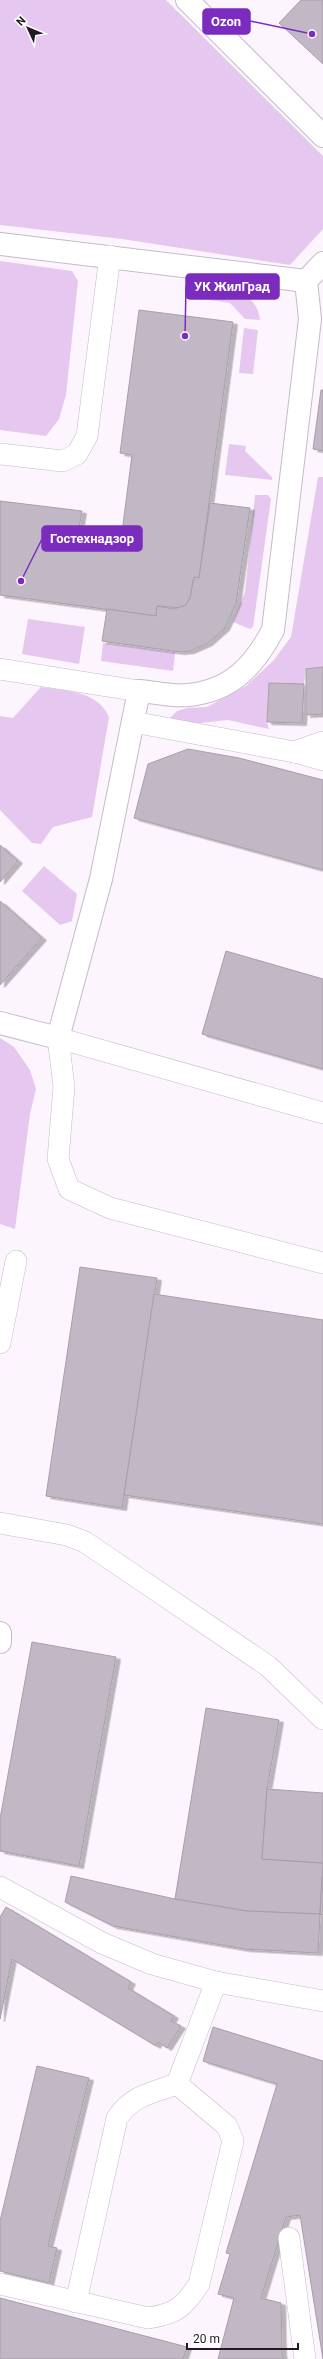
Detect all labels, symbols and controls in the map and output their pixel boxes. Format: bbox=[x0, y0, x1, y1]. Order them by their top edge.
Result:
north arrow bbox=[8, 8, 48, 48]
callout: Ozon bbox=[203, 9, 250, 34]
text: N bbox=[14, 14, 29, 29]
text: Ozon bbox=[211, 14, 241, 29]
callout: УК ЖилГрад bbox=[186, 274, 279, 299]
text: УК ЖилГрад bbox=[194, 279, 270, 294]
callout: Гостехнадзор bbox=[42, 526, 142, 551]
text: Гостехнадзор bbox=[50, 531, 134, 546]
scale bar bbox=[187, 2325, 298, 2351]
text: 20 m bbox=[193, 2332, 220, 2346]

